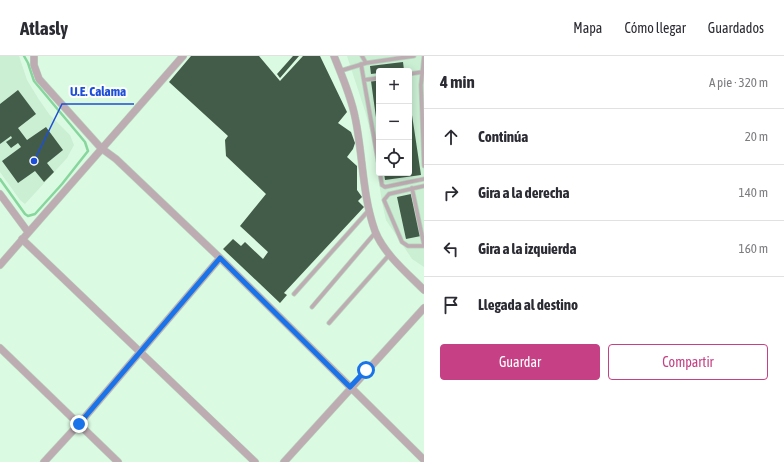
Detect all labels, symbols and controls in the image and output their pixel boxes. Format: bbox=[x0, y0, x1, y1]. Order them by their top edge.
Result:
text: Atlasly bbox=[20, 17, 68, 39]
text: Mapa bbox=[573, 20, 602, 36]
text: Cómo llegar bbox=[624, 20, 686, 36]
text: Guardados bbox=[708, 20, 764, 36]
map controls bbox=[376, 68, 412, 176]
button: + bbox=[376, 68, 412, 104]
text: 4 min bbox=[440, 72, 475, 92]
text: A pie · 320 m bbox=[709, 75, 768, 90]
callout: U.E. Calama bbox=[62, 79, 134, 104]
text: U.E. Calama bbox=[70, 84, 126, 99]
button: − bbox=[376, 104, 412, 140]
icon: ahead bbox=[440, 126, 462, 148]
text: Continúa bbox=[478, 128, 528, 145]
text: 20 m bbox=[745, 129, 768, 144]
button: locate bbox=[376, 140, 412, 176]
icon: right bbox=[440, 182, 462, 204]
text: Gira a la derecha bbox=[478, 184, 569, 201]
text: 140 m bbox=[739, 185, 768, 200]
icon: left bbox=[440, 238, 462, 260]
text: Gira a la izquierda bbox=[478, 240, 576, 257]
text: 160 m bbox=[739, 241, 768, 256]
icon: arrive bbox=[440, 294, 462, 316]
text: Llegada al destino bbox=[478, 296, 578, 313]
button: Guardar bbox=[440, 344, 600, 380]
button: Compartir bbox=[608, 344, 768, 380]
route start bbox=[357, 361, 375, 379]
route end bbox=[70, 415, 88, 433]

